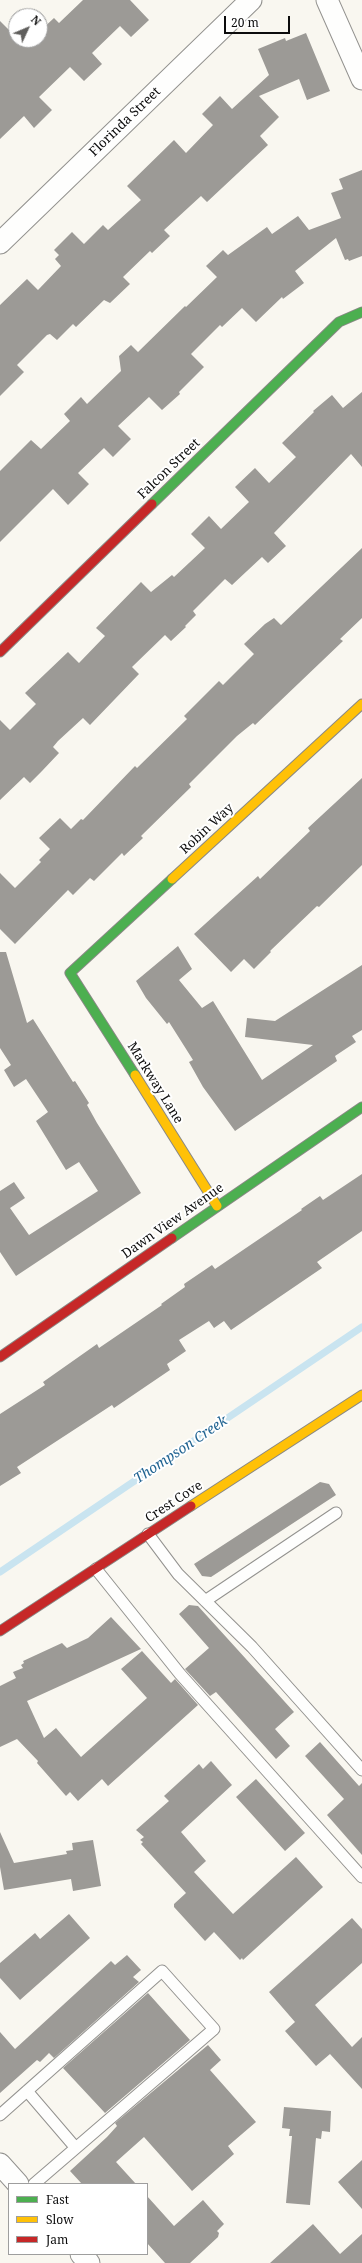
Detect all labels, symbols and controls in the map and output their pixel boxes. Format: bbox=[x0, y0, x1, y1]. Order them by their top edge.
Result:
north arrow bbox=[8, 8, 48, 48]
scale bar bbox=[226, 8, 292, 34]
text: N bbox=[28, 12, 45, 28]
text: 20 m bbox=[231, 14, 259, 31]
street label: Florinda Street bbox=[86, 84, 164, 160]
street label: Falcon Street bbox=[135, 435, 203, 503]
street label: Robin Way bbox=[177, 800, 237, 858]
street label: Markway Lane bbox=[124, 1039, 186, 1127]
street label: Dawn View Avenue bbox=[119, 1180, 227, 1262]
water label: Thompson Creek bbox=[131, 1413, 231, 1487]
street label: Crest Cove bbox=[143, 1478, 205, 1526]
legend bbox=[8, 2183, 148, 2255]
text: Fast bbox=[46, 2191, 69, 2208]
text: Slow bbox=[46, 2211, 74, 2228]
text: Jam bbox=[46, 2231, 68, 2248]

